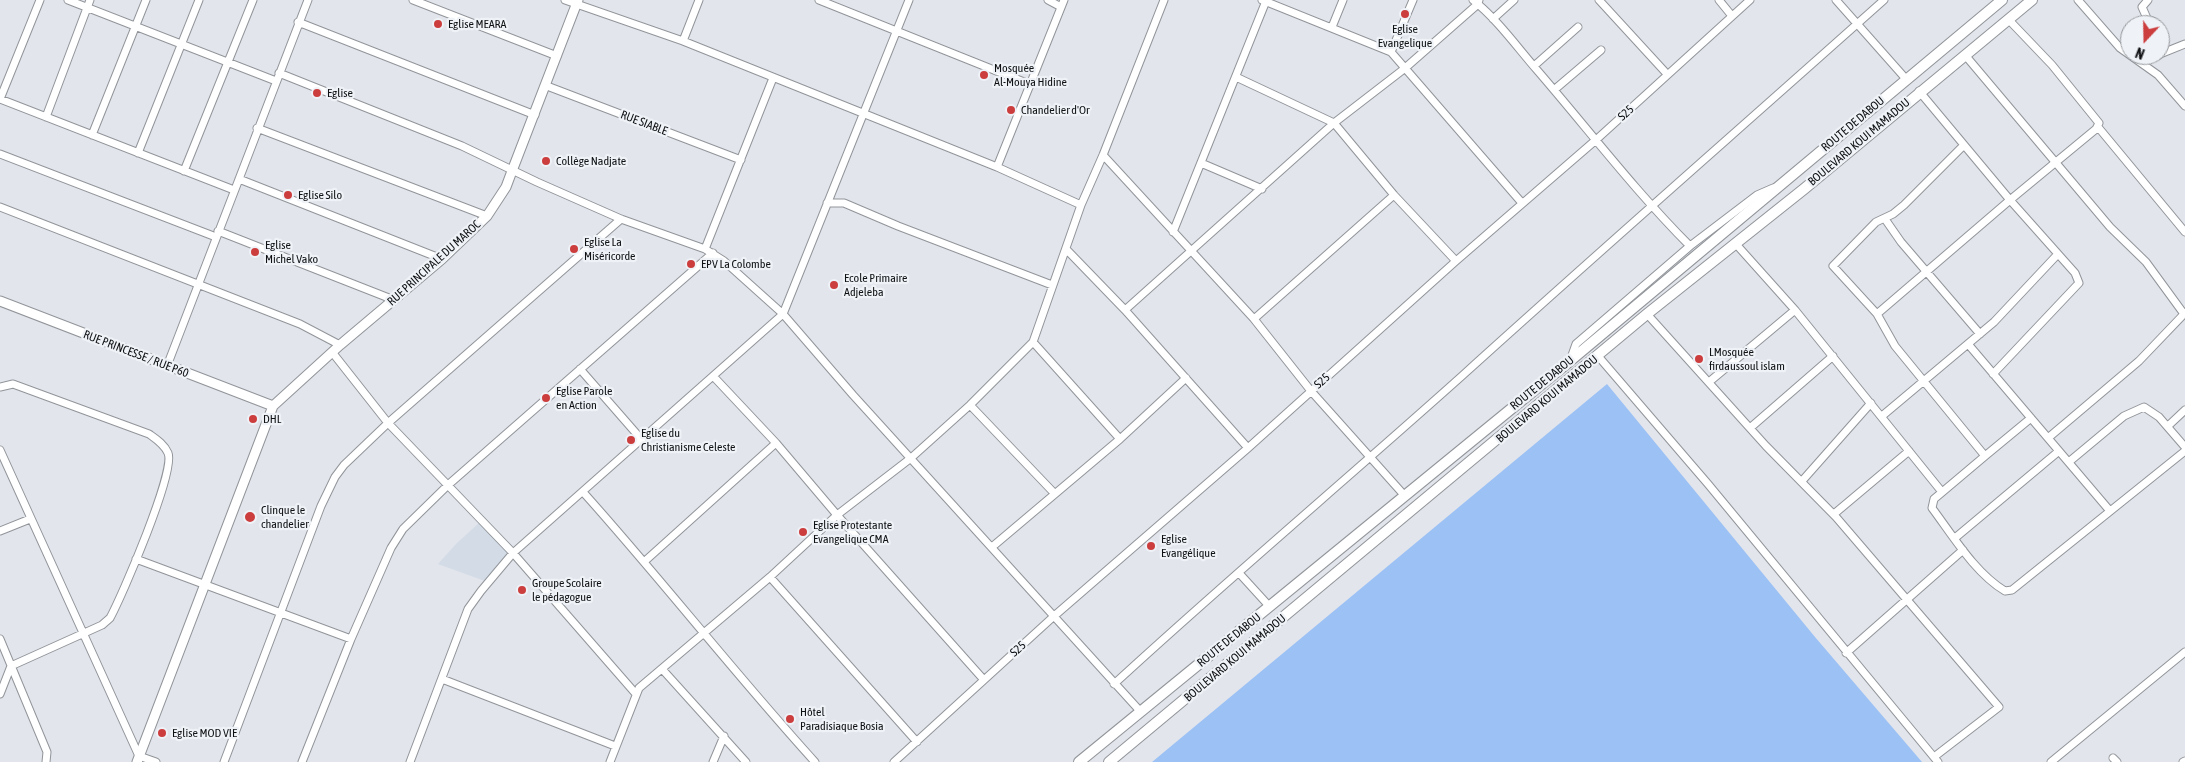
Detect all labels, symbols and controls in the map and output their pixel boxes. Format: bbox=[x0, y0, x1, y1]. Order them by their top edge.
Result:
marker: Eglise Evangelique bbox=[1399, 8, 1411, 20]
north arrow bbox=[2120, 15, 2170, 65]
place label: Eglise MEARA bbox=[448, 17, 506, 31]
marker: Eglise MEARA bbox=[432, 18, 444, 30]
place label: Eglise Evangelique bbox=[1378, 22, 1432, 50]
text: N bbox=[2133, 44, 2147, 62]
place label: Mosquée Al-Mouya Hidine bbox=[994, 61, 1067, 89]
marker: Mosquée Al-Mouya Hidine bbox=[978, 69, 990, 81]
place label: Eglise bbox=[327, 86, 353, 100]
marker: Eglise bbox=[311, 87, 323, 99]
street label: ROUTE DE DABOU bbox=[1819, 93, 1887, 155]
street label: BOULEVARD KOUI MAMADOU bbox=[1805, 95, 1913, 189]
street label: S25 bbox=[1615, 102, 1637, 124]
place label: Chandelier d'Or bbox=[1021, 103, 1090, 117]
marker: Chandelier d'Or bbox=[1005, 104, 1017, 116]
street label: RUE SIABLE bbox=[618, 107, 670, 139]
place label: Collège Nadjate bbox=[556, 154, 626, 168]
marker: Collège Nadjate bbox=[540, 155, 552, 167]
place label: Eglise Silo bbox=[298, 188, 342, 202]
marker: Eglise Silo bbox=[282, 189, 294, 201]
street label: RUE PRINCIPALE DU MAROC bbox=[384, 217, 484, 309]
place label: Eglise La Miséricorde bbox=[584, 235, 636, 263]
place label: Eglise Michel Vako bbox=[265, 238, 318, 266]
marker: Eglise La Miséricorde bbox=[568, 243, 580, 255]
marker: Eglise Michel Vako bbox=[249, 246, 261, 258]
place label: EPV La Colombe bbox=[701, 257, 771, 271]
marker: EPV La Colombe bbox=[685, 258, 697, 270]
place label: Ecole Primaire Adjeleba bbox=[844, 271, 907, 299]
marker: Ecole Primaire Adjeleba bbox=[828, 279, 840, 291]
street label: RUE PRINCESSE / RUE P60 bbox=[81, 327, 191, 381]
place label: LMosquée firdaussoul islam bbox=[1709, 345, 1785, 373]
street label: BOULEVARD KOUI MAMADOU bbox=[1493, 352, 1601, 446]
street label: ROUTE DE DABOU bbox=[1507, 353, 1577, 413]
marker: LMosquée firdaussoul islam bbox=[1693, 353, 1705, 365]
street label: S25 bbox=[1311, 370, 1333, 392]
place label: Eglise Parole en Action bbox=[556, 384, 612, 412]
marker: Eglise Parole en Action bbox=[540, 392, 552, 404]
place label: DHL bbox=[263, 412, 281, 426]
marker: DHL bbox=[247, 413, 259, 425]
place label: Eglise du Christianisme Celeste bbox=[641, 426, 735, 454]
marker: Eglise du Christianisme Celeste bbox=[625, 434, 637, 446]
place label: Clinque le chandelier bbox=[261, 503, 309, 531]
marker: Clinque le chandelier bbox=[243, 510, 257, 524]
place label: Eglise Protestante Evangelique CMA bbox=[813, 518, 892, 546]
marker: Eglise Protestante Evangelique CMA bbox=[797, 526, 809, 538]
place label: Eglise Evangélique bbox=[1161, 532, 1216, 560]
marker: Eglise Evangélique bbox=[1145, 540, 1157, 552]
place label: Groupe Scolaire le pédagogue bbox=[532, 576, 602, 604]
marker: Groupe Scolaire le pédagogue bbox=[516, 584, 528, 596]
street label: ROUTE DE DABOU bbox=[1194, 610, 1264, 670]
street label: BOULEVARD KOUI MAMADOU bbox=[1181, 611, 1289, 705]
street label: S25 bbox=[1007, 638, 1029, 660]
place label: Hôtel Paradisiaque Bosia bbox=[800, 705, 884, 733]
marker: Hôtel Paradisiaque Bosia bbox=[784, 713, 796, 725]
place label: Eglise MOD VIE bbox=[172, 726, 237, 740]
marker: Eglise MOD VIE bbox=[156, 727, 168, 739]

